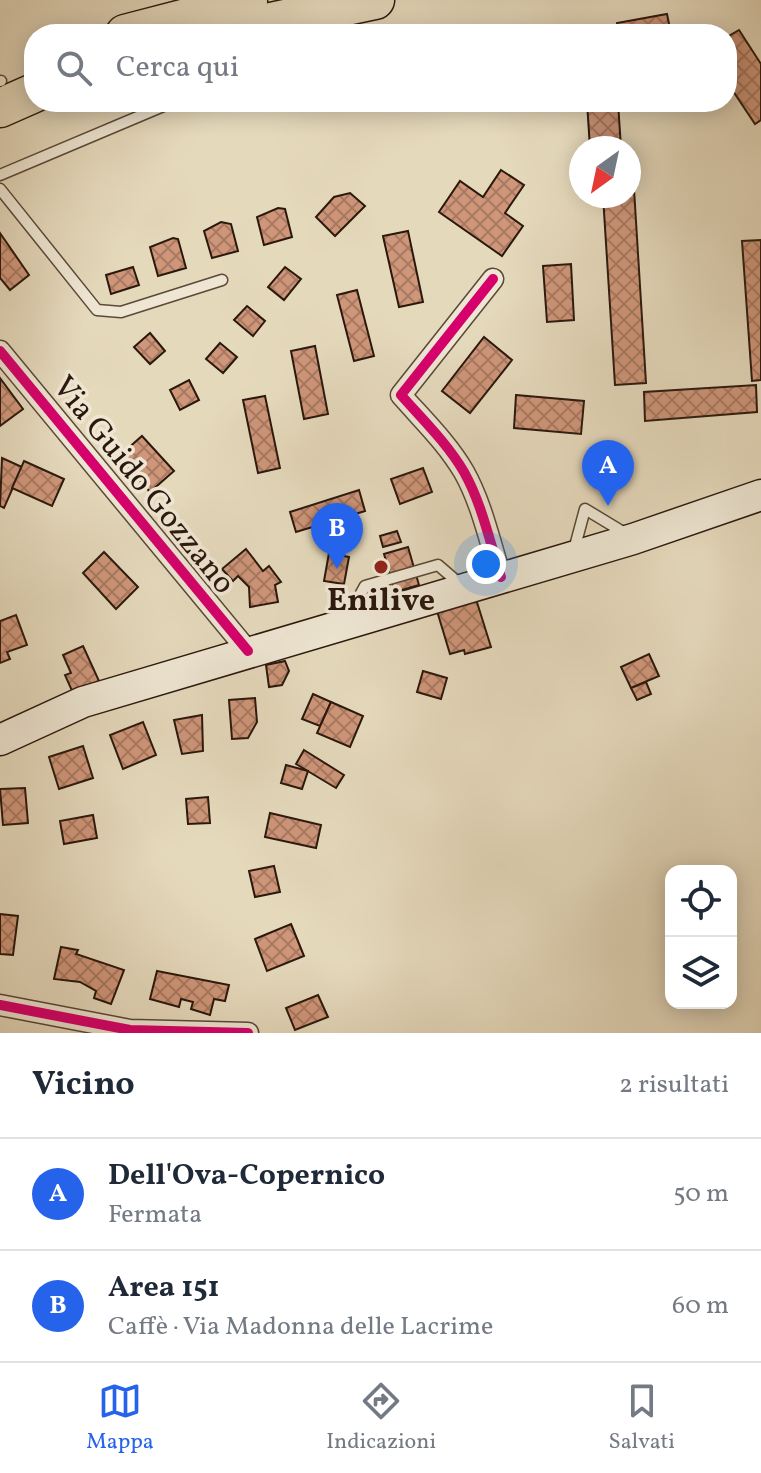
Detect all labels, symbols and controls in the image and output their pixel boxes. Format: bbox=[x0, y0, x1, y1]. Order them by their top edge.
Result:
search box bbox=[24, 24, 737, 112]
icon: search bbox=[52, 46, 96, 90]
text: Cerca qui bbox=[116, 47, 239, 89]
north arrow bbox=[569, 136, 641, 208]
street label: Via Guido Gozzano bbox=[41, 367, 245, 604]
pin: A bbox=[582, 440, 634, 506]
pin: B bbox=[311, 503, 363, 569]
your location bbox=[466, 544, 506, 584]
marker: Enilive bbox=[372, 558, 390, 576]
place label: Enilive bbox=[327, 580, 435, 624]
map controls bbox=[665, 865, 737, 1009]
button: locate bbox=[665, 865, 737, 937]
button: layers bbox=[665, 937, 737, 1009]
text: Vicino bbox=[32, 1062, 135, 1109]
text: 2 risultati bbox=[619, 1067, 729, 1103]
text: Dell'Ova-Copernico bbox=[108, 1155, 385, 1197]
text: A bbox=[49, 1176, 67, 1212]
text: 50 m bbox=[673, 1176, 729, 1212]
text: Fermata bbox=[108, 1197, 202, 1233]
text: Area 151 bbox=[108, 1267, 220, 1309]
text: B bbox=[49, 1288, 67, 1324]
text: 60 m bbox=[672, 1288, 729, 1324]
text: Caffè · Via Madonna delle Lacrime bbox=[108, 1309, 493, 1345]
tab: Mappa bbox=[86, 1379, 154, 1458]
tab: Indicazioni bbox=[326, 1379, 436, 1458]
tab: Salvati bbox=[609, 1379, 675, 1458]

